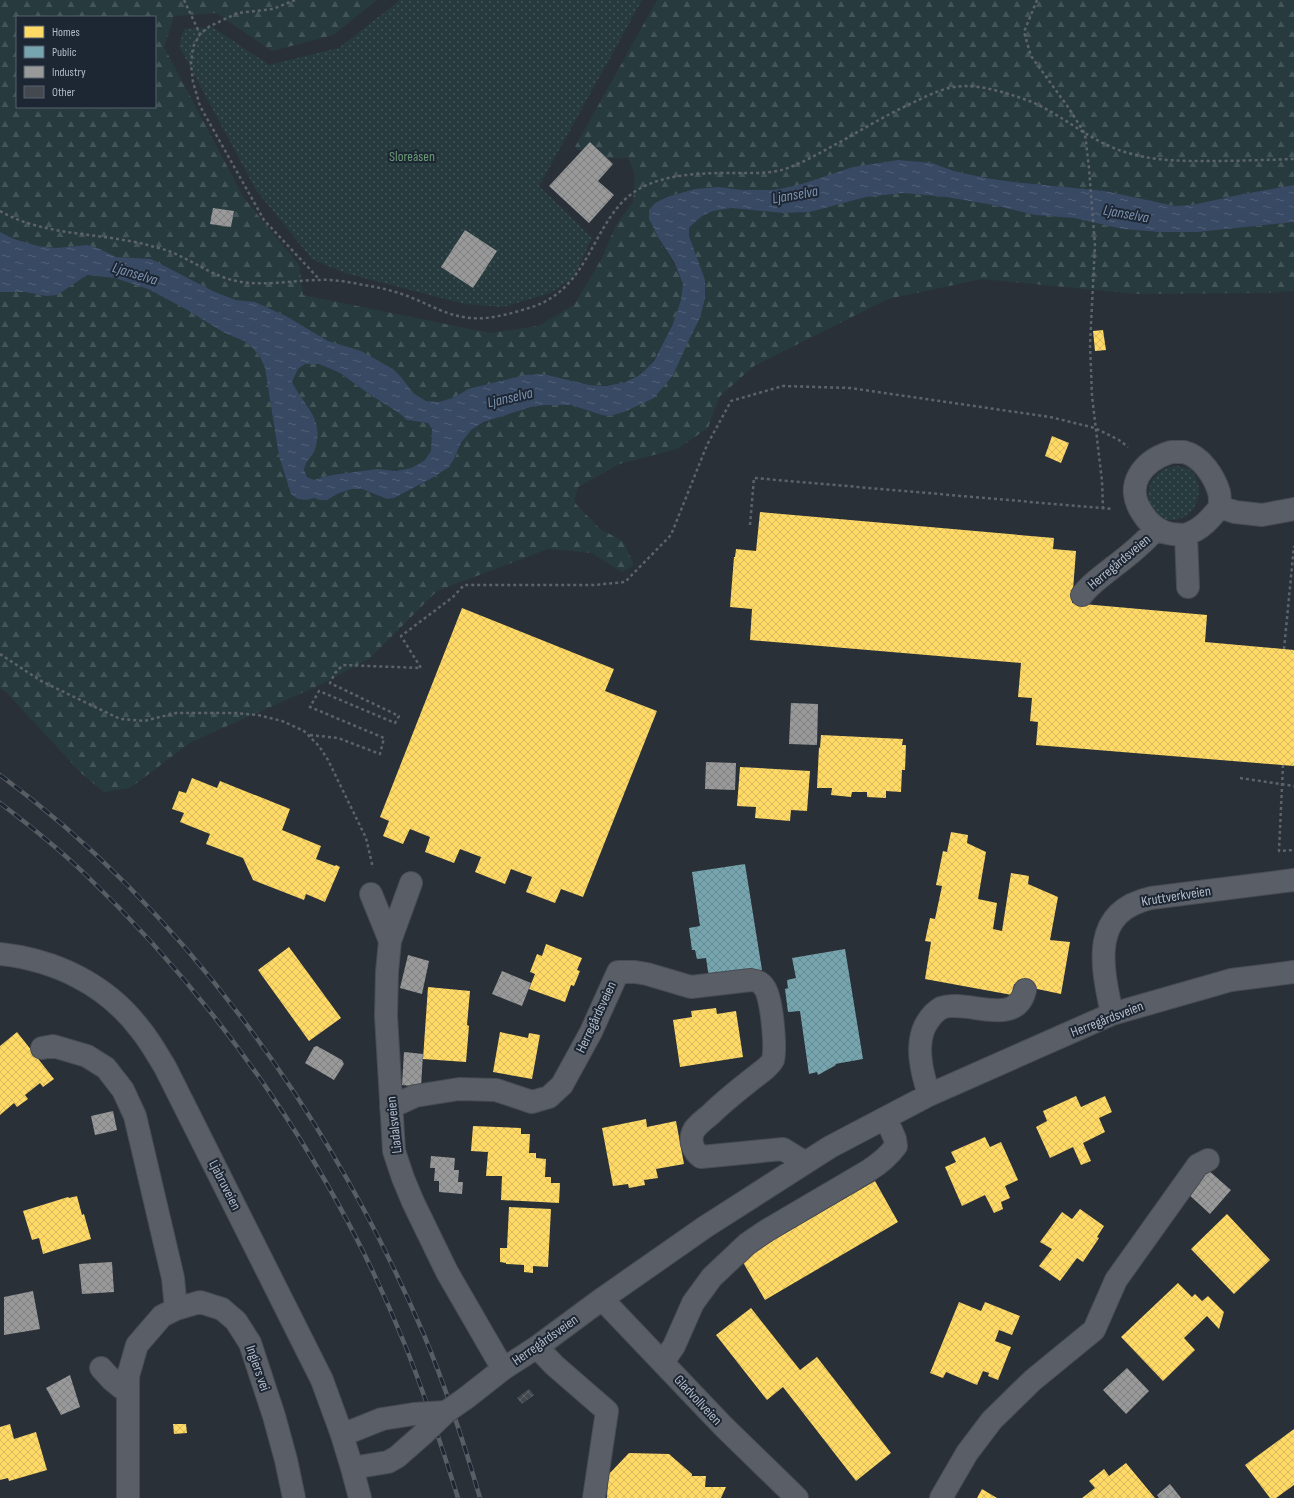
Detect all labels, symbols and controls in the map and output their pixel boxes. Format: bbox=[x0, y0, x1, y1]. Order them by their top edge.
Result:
legend bbox=[16, 16, 156, 108]
text: Homes bbox=[52, 25, 80, 40]
text: Public bbox=[52, 45, 77, 60]
text: Industry bbox=[52, 65, 86, 80]
text: Other bbox=[52, 85, 76, 100]
park label: Sloreåsen bbox=[389, 148, 435, 165]
water label: Ljanselva bbox=[771, 182, 819, 208]
water label: Ljanselva bbox=[1102, 201, 1150, 227]
water label: Ljanselva bbox=[110, 258, 160, 290]
water label: Ljanselva bbox=[485, 384, 535, 412]
street label: Herregårdsveien bbox=[1084, 531, 1154, 593]
street label: Kruttverkveien bbox=[1140, 882, 1212, 910]
street label: Herregårdsveien bbox=[572, 979, 620, 1055]
street label: Herregårdsveien bbox=[1068, 997, 1146, 1041]
street label: Liadalsveien bbox=[383, 1096, 405, 1154]
street label: Ljabruveien bbox=[205, 1157, 245, 1213]
street label: Herregårdsveien bbox=[509, 1311, 581, 1369]
street label: Ingiers vei bbox=[242, 1343, 274, 1393]
street label: Gladvollveien bbox=[671, 1371, 725, 1429]

